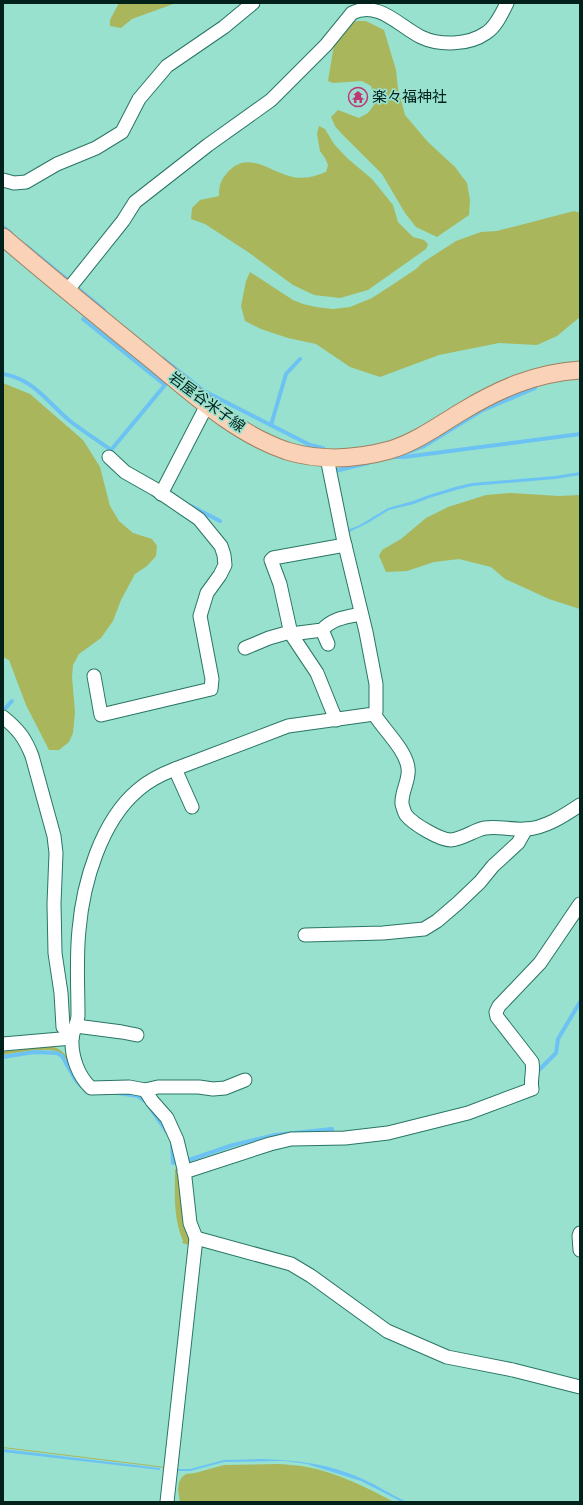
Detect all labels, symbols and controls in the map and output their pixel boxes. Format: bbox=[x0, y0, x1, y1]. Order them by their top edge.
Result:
temple icon: 楽々福神社 bbox=[347, 86, 369, 108]
place label: 楽々福神社 bbox=[372, 86, 447, 108]
street label: 岩屋谷米子線 bbox=[164, 367, 250, 437]

